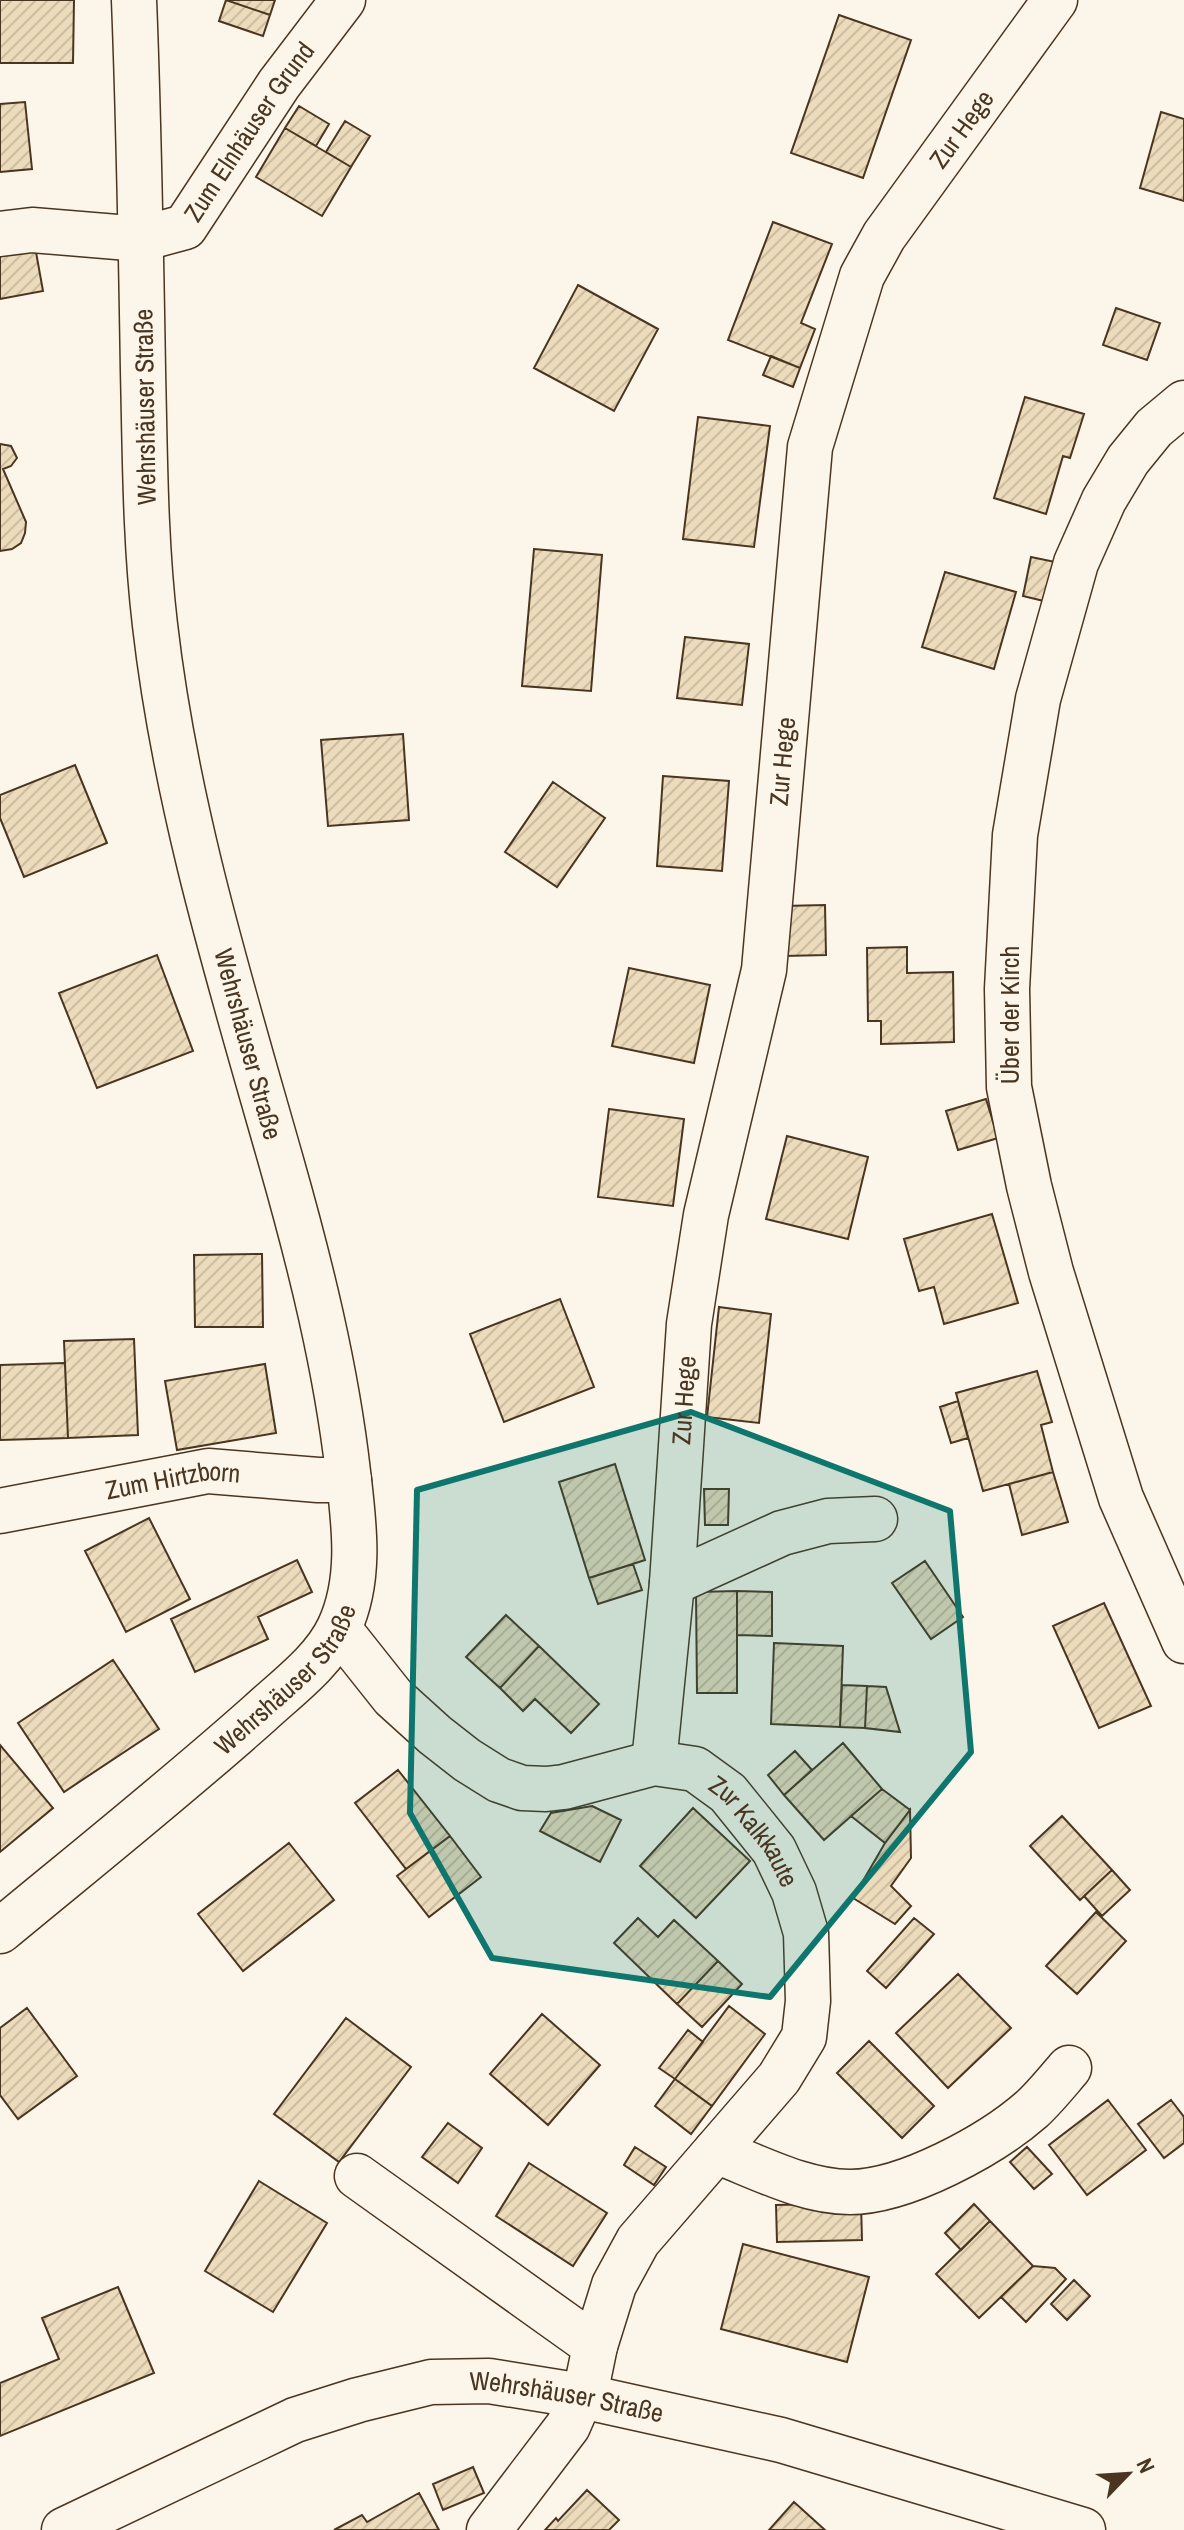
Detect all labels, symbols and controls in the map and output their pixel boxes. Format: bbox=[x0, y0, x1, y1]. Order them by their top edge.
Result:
street label: Zum Elnhäuser Grund bbox=[175, 34, 322, 228]
street label: Zur Hege bbox=[921, 83, 1001, 175]
street label: Wehrshäuser Straße bbox=[125, 309, 164, 505]
street label: Zur Hege bbox=[761, 715, 803, 807]
street label: Wehrshäuser Straße bbox=[206, 945, 291, 1143]
street label: Über der Kirch bbox=[992, 946, 1027, 1084]
street label: Zur Hege bbox=[663, 1355, 704, 1446]
street label: Zum Hirtzborn bbox=[102, 1453, 242, 1507]
street label: Wehrshäuser Straße bbox=[206, 1600, 364, 1762]
street label: Zur Kalkkaute bbox=[702, 1767, 807, 1892]
street label: Wehrshäuser Straße bbox=[469, 2363, 667, 2430]
north arrow bbox=[1088, 2434, 1168, 2514]
text: N bbox=[1130, 2453, 1162, 2478]

